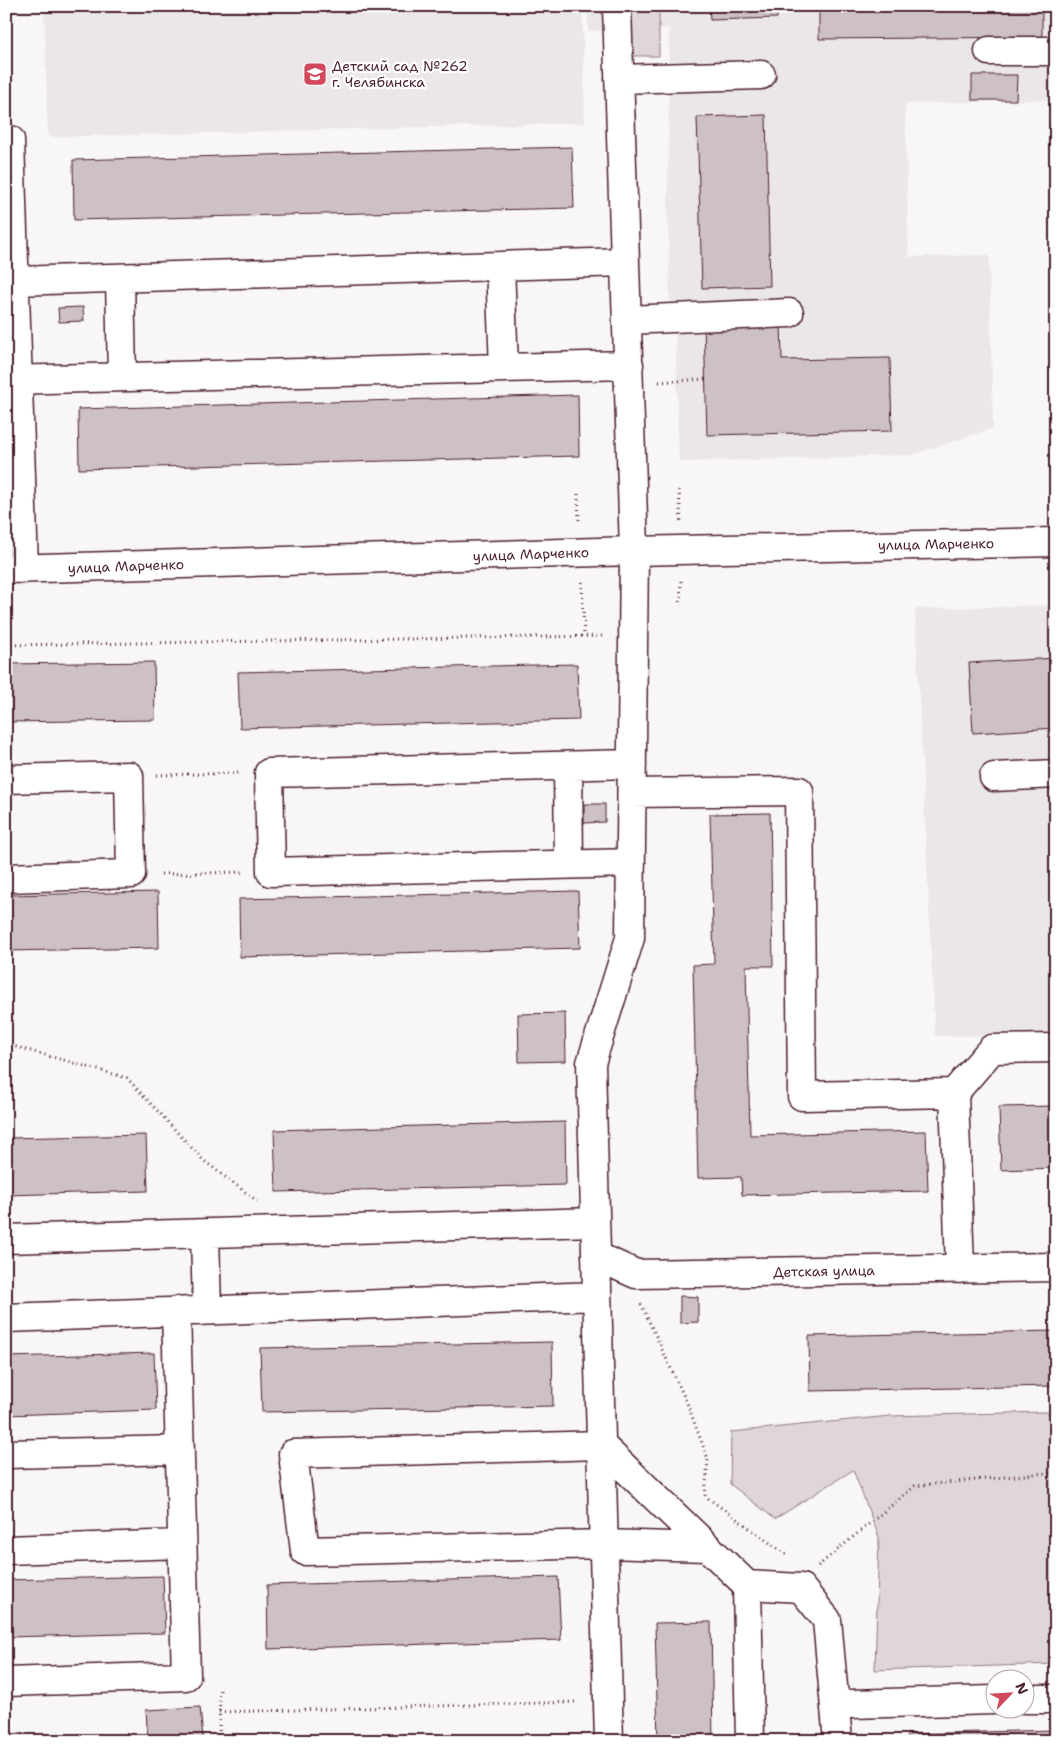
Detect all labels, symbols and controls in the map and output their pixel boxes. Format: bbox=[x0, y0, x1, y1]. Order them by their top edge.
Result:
place label: Детский сад №262 г. Челябинска bbox=[332, 57, 468, 91]
school or university icon: Детский сад №262 г. Челябинска bbox=[302, 61, 328, 87]
street label: улица Марченко bbox=[878, 534, 994, 554]
street label: улица Марченко bbox=[473, 543, 589, 565]
street label: улица Марченко bbox=[68, 555, 184, 577]
street label: Детская улица bbox=[773, 1261, 875, 1281]
north arrow bbox=[984, 1670, 1034, 1720]
text: N bbox=[1011, 1680, 1032, 1697]

